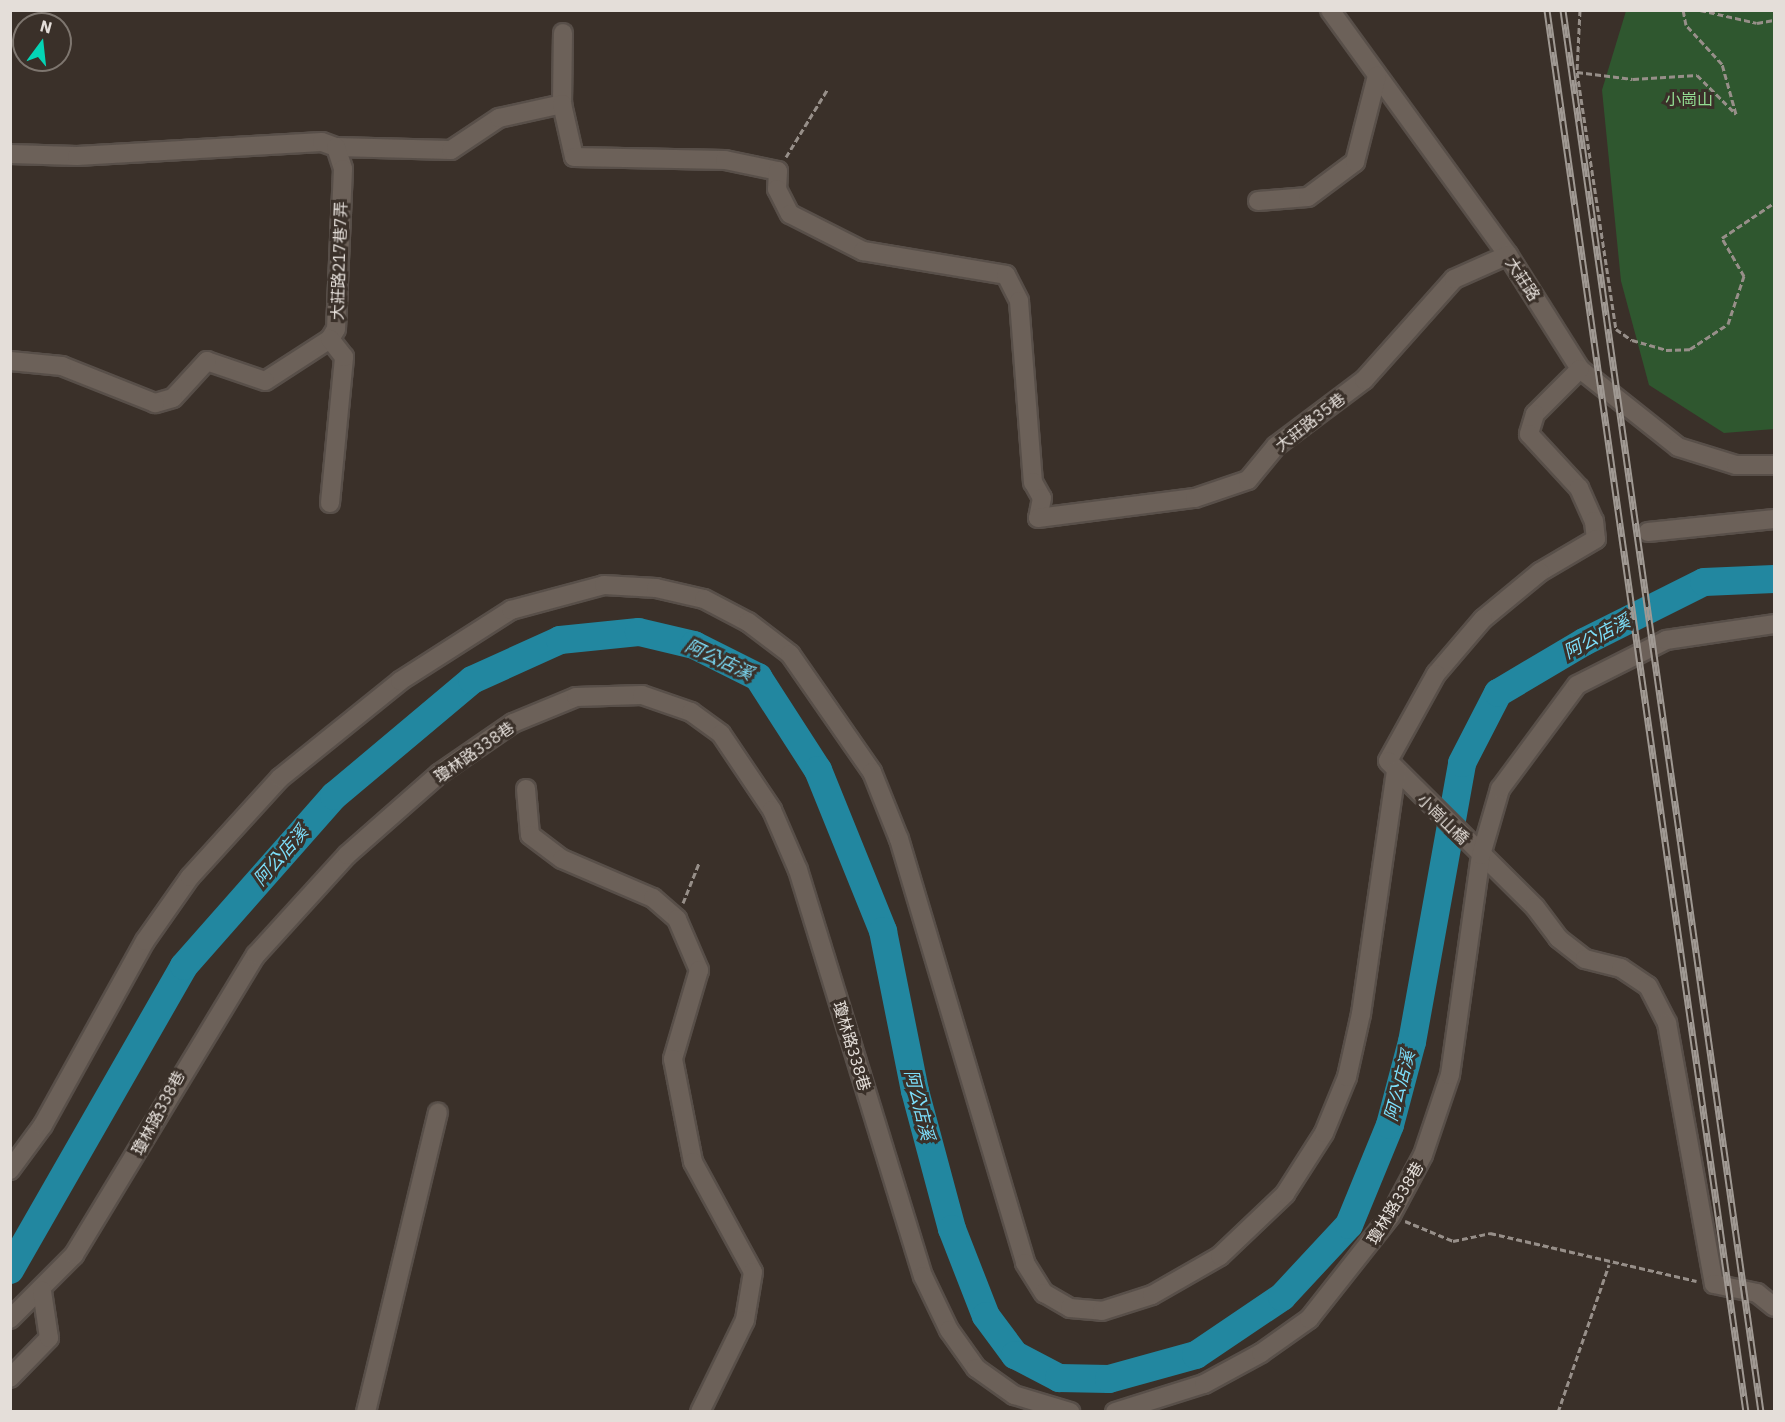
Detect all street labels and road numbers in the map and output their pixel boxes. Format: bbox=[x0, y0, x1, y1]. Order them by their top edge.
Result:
street label: 大莊路217巷7弄 bbox=[327, 202, 351, 320]
street label: 大莊路 bbox=[1502, 254, 1544, 304]
street label: 大莊路35巷 bbox=[1271, 389, 1349, 455]
street label: 瓊林路338巷 bbox=[430, 718, 518, 786]
street label: 小崗山橋 bbox=[1413, 790, 1473, 848]
street label: 瓊林路338巷 bbox=[829, 999, 875, 1093]
street label: 瓊林路338巷 bbox=[128, 1068, 188, 1158]
street label: 瓊林路338巷 bbox=[1363, 1158, 1427, 1248]

